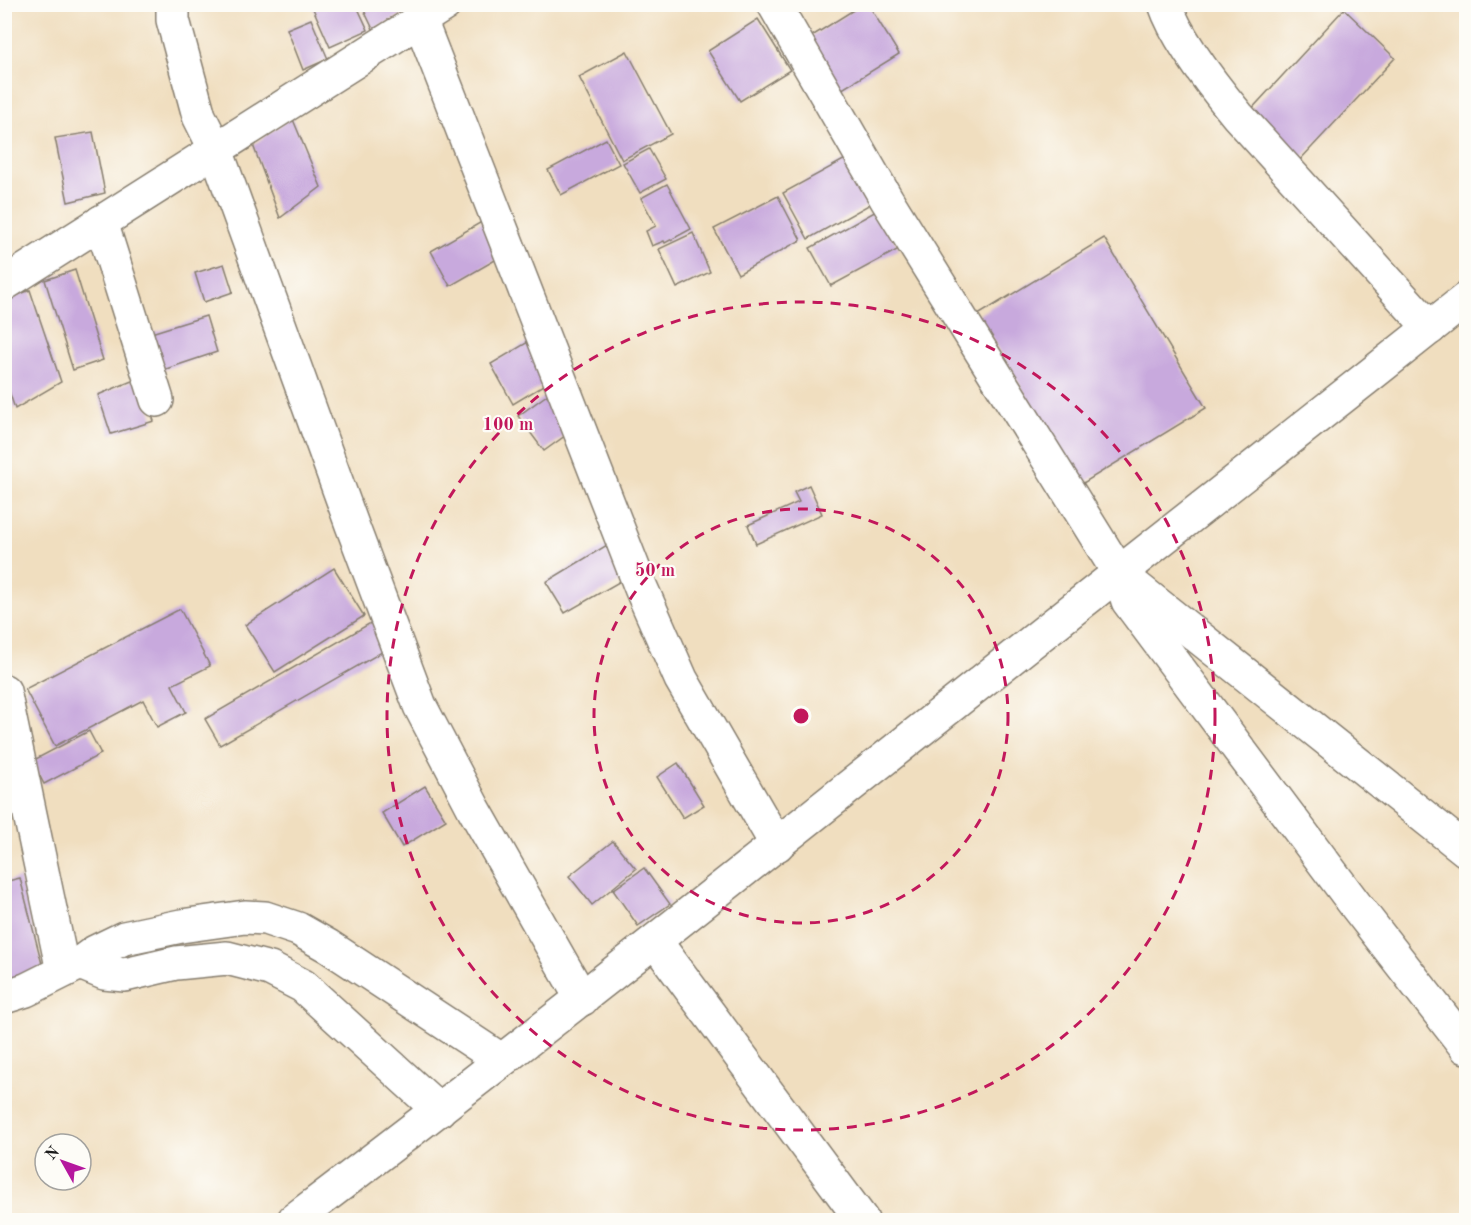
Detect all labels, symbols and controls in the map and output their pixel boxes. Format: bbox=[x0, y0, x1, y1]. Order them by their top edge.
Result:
text: 100 m bbox=[483, 416, 533, 434]
text: 50 m bbox=[635, 562, 675, 580]
centre of rings bbox=[791, 706, 811, 726]
north arrow bbox=[33, 1132, 93, 1192]
text: N bbox=[43, 1143, 64, 1163]

